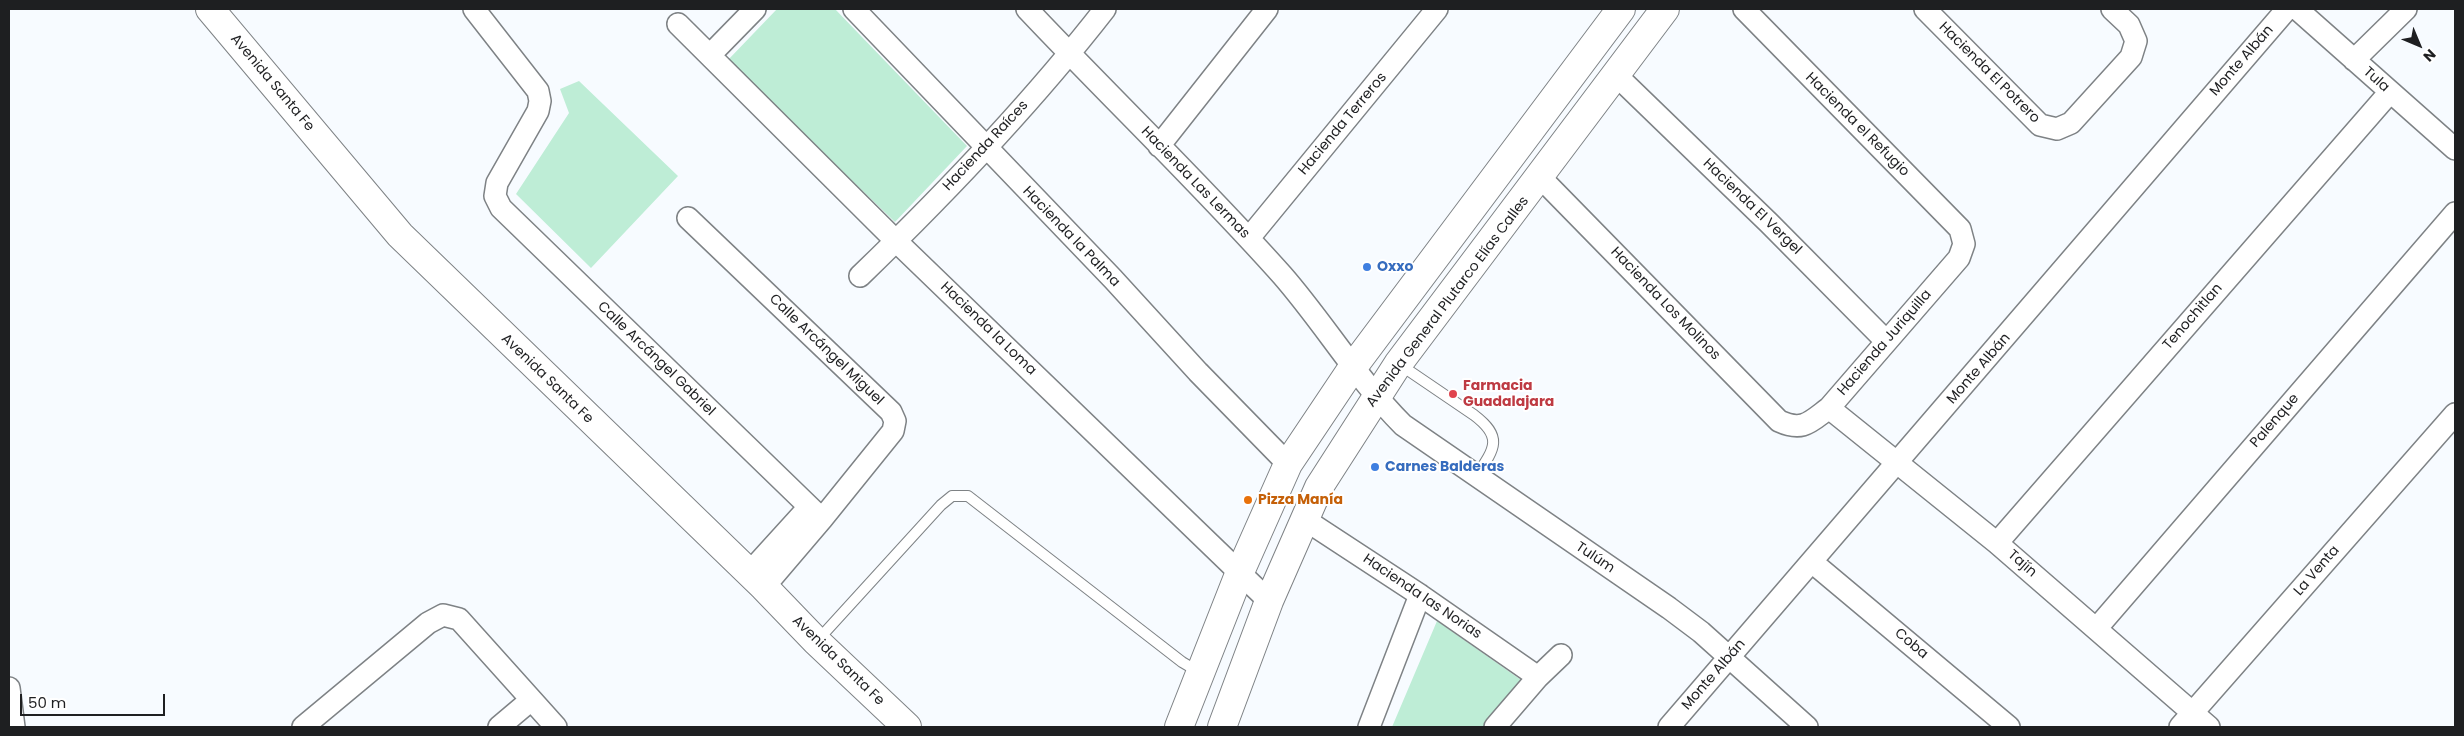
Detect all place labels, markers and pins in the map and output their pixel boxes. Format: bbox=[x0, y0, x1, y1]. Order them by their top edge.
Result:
place label: Oxxo bbox=[1377, 259, 1413, 275]
marker: Oxxo bbox=[1361, 261, 1373, 273]
place label: Farmacia Guadalajara bbox=[1463, 378, 1554, 411]
marker: Farmacia Guadalajara bbox=[1447, 388, 1459, 400]
place label: Carnes Balderas bbox=[1385, 459, 1504, 475]
marker: Carnes Balderas bbox=[1369, 461, 1381, 473]
place label: Pizza Manía bbox=[1258, 492, 1343, 508]
marker: Pizza Manía bbox=[1242, 494, 1254, 506]

